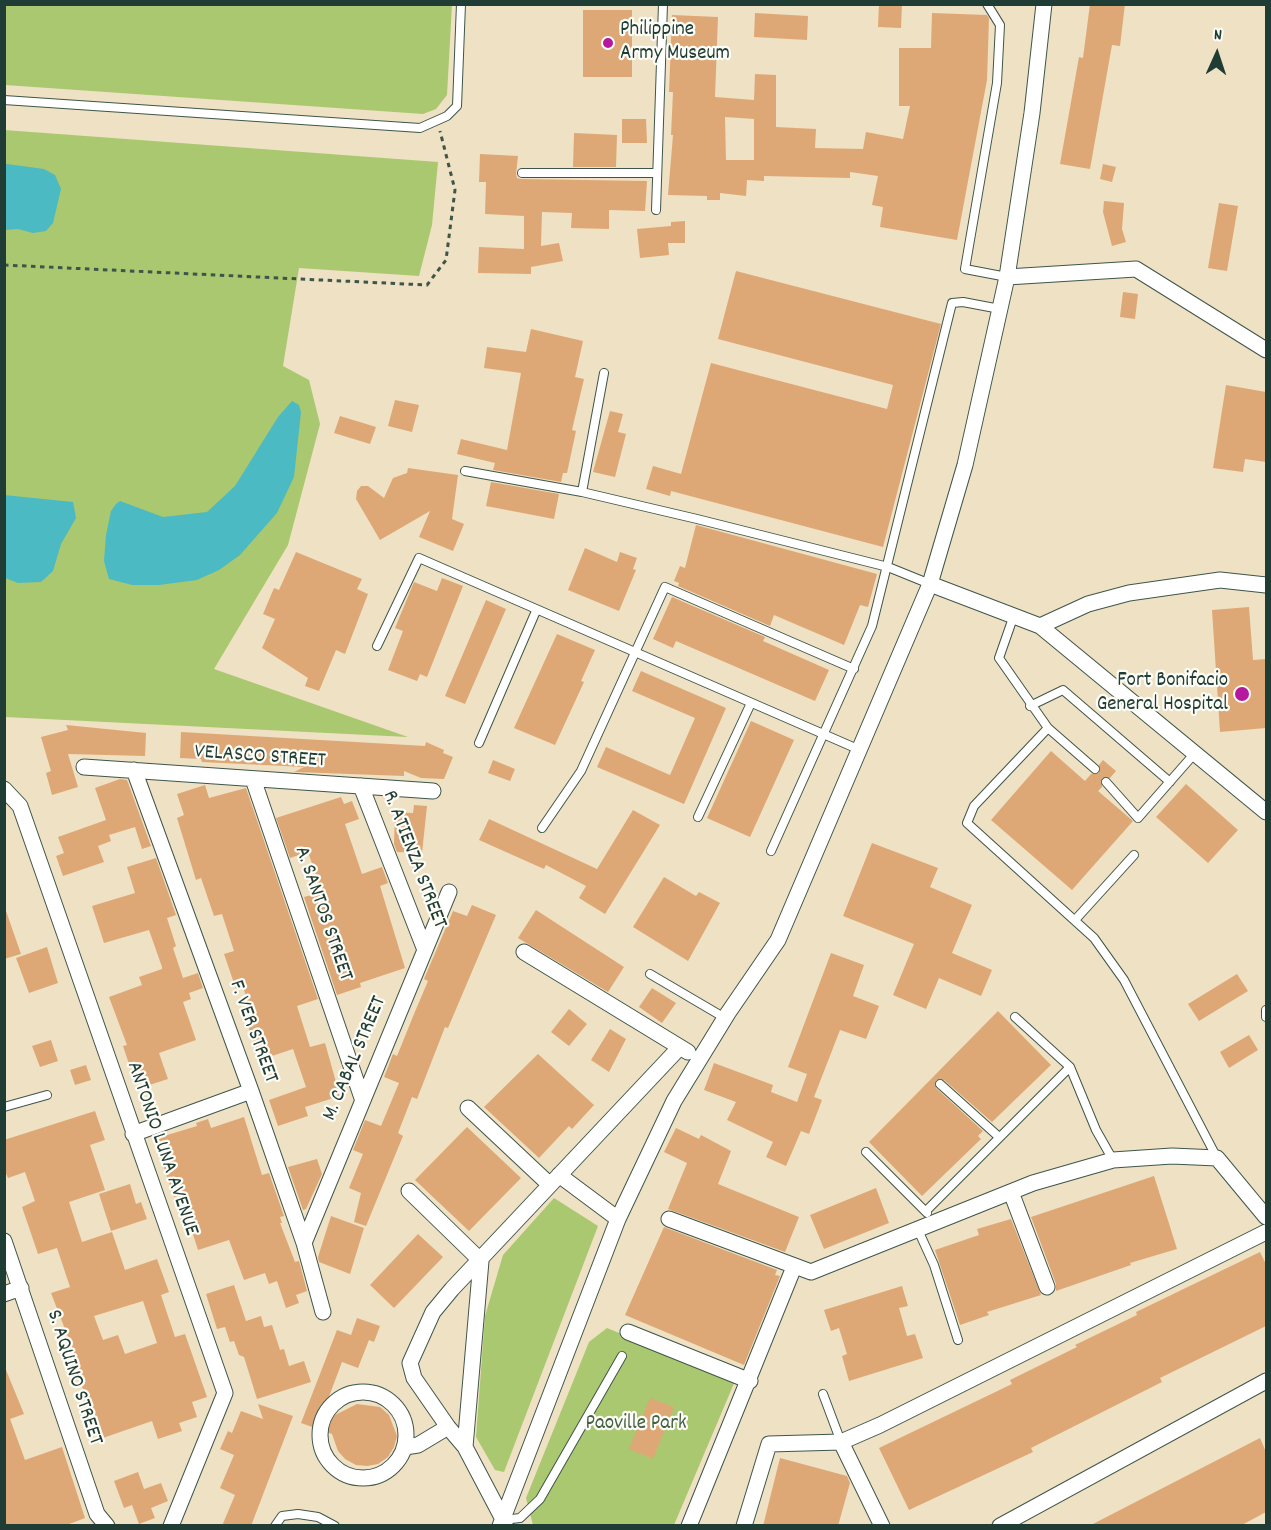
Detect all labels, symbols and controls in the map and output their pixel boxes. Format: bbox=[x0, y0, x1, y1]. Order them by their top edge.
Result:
place label: Philippine Army Museum bbox=[620, 18, 730, 68]
north arrow bbox=[1187, 24, 1247, 84]
text: N bbox=[1213, 24, 1223, 47]
marker: Philippine Army Museum bbox=[601, 36, 615, 50]
place label: Fort Bonifacio General Hospital bbox=[1097, 669, 1228, 719]
marker: Fort Bonifacio General Hospital bbox=[1233, 685, 1251, 703]
street label: VELASCO STREET bbox=[194, 741, 326, 775]
street label: R. ATIENZA STREET bbox=[375, 787, 451, 933]
street label: A. SANTOS STREET bbox=[287, 843, 357, 985]
street label: F. VER STREET bbox=[222, 977, 282, 1087]
street label: M. CABAL STREET bbox=[318, 993, 394, 1125]
street label: ANTONIO LUNA AVENUE bbox=[119, 1059, 203, 1239]
street label: S. AQUINO STREET bbox=[39, 1307, 107, 1449]
park label: Paoville Park bbox=[585, 1412, 687, 1438]

